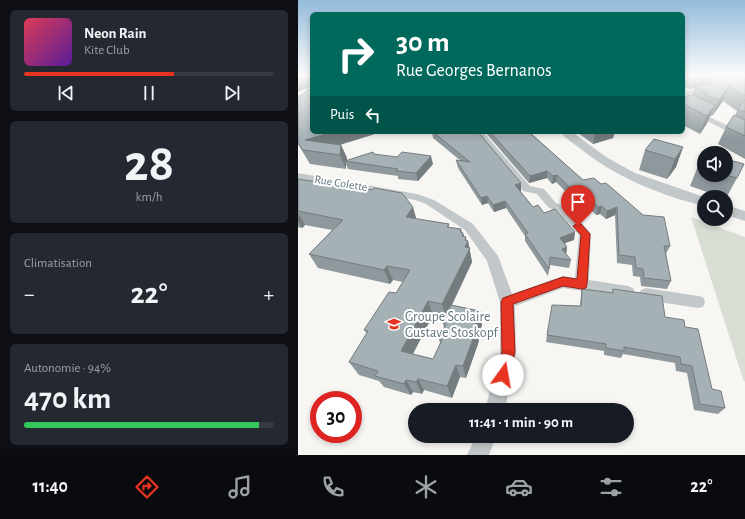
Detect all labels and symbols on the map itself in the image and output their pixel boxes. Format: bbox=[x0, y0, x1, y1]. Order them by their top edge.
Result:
street label: Rue Colette bbox=[314, 173, 368, 193]
pin bbox=[561, 185, 595, 226]
place label: Groupe Scolaire Gustave Stoskopf bbox=[405, 310, 498, 340]
school or university icon: Groupe Scolaire Gustave Stoskopf bbox=[386, 316, 402, 332]
position arrow bbox=[482, 354, 524, 396]
speed limit sign: 30 bbox=[310, 391, 362, 443]

